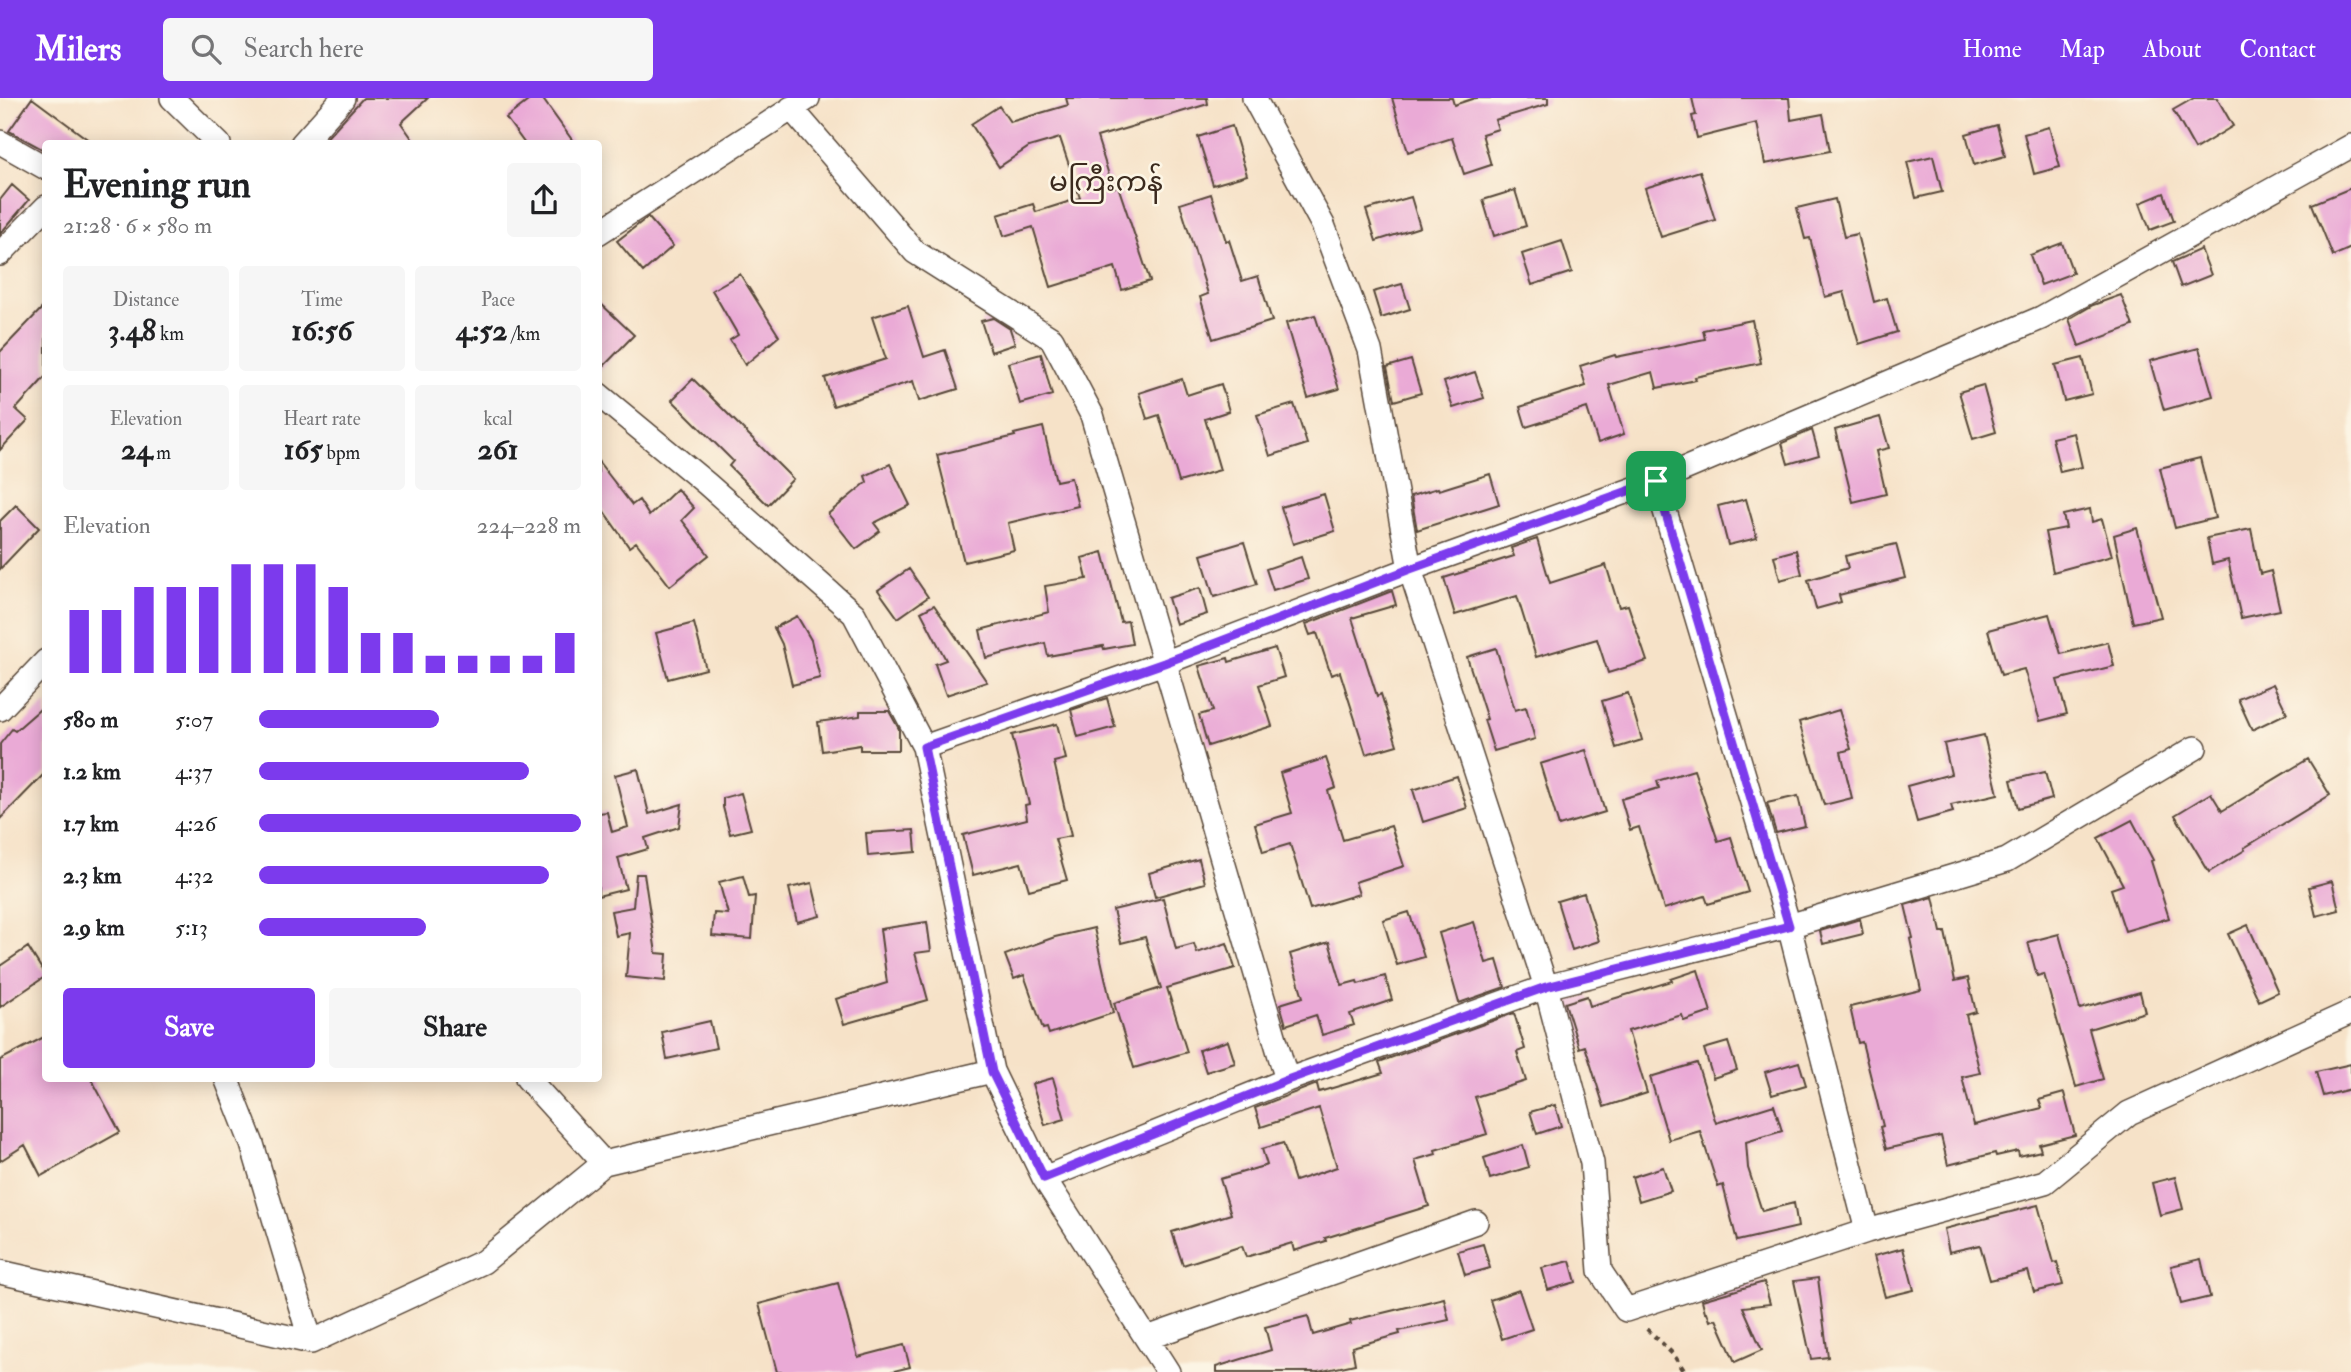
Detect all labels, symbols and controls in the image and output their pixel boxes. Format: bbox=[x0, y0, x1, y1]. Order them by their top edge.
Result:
search box bbox=[163, 18, 653, 81]
text: Milers bbox=[35, 29, 121, 70]
icon: search bbox=[187, 30, 225, 68]
text: Search here bbox=[243, 33, 364, 65]
text: Home bbox=[1962, 34, 2022, 65]
text: Map bbox=[2060, 34, 2105, 65]
text: About bbox=[2143, 34, 2202, 65]
text: Contact bbox=[2240, 34, 2316, 65]
text: Evening run bbox=[63, 161, 251, 209]
button: share bbox=[507, 163, 581, 237]
district label: မကြီးကန် bbox=[1049, 163, 1163, 204]
text: 21:28 · 6 × 580 m bbox=[63, 211, 212, 240]
text: Distance bbox=[113, 288, 179, 312]
text: Time bbox=[301, 288, 343, 312]
text: Pace bbox=[481, 288, 515, 312]
text: 3.48 bbox=[108, 312, 156, 349]
text: 16:56 bbox=[291, 312, 353, 349]
text: 4:52 bbox=[456, 312, 508, 349]
text: km bbox=[156, 322, 184, 346]
text: /km bbox=[508, 322, 540, 346]
text: Elevation bbox=[110, 407, 182, 431]
text: Heart rate bbox=[283, 407, 361, 431]
text: kcal bbox=[483, 407, 513, 431]
text: 24 bbox=[121, 431, 152, 468]
text: 165 bbox=[284, 431, 323, 468]
text: 261 bbox=[478, 431, 518, 468]
text: m bbox=[152, 441, 171, 465]
text: bpm bbox=[323, 441, 360, 465]
pin bbox=[1626, 451, 1686, 511]
icon: arrive bbox=[1637, 462, 1675, 500]
text: Elevation bbox=[63, 511, 151, 540]
text: 224–228 m bbox=[477, 511, 581, 540]
text: 580 m bbox=[63, 705, 118, 734]
text: 5:07 bbox=[175, 705, 213, 734]
text: 1.2 km bbox=[63, 757, 121, 786]
text: 4:37 bbox=[175, 757, 212, 786]
text: 1.7 km bbox=[63, 809, 119, 838]
text: 4:26 bbox=[175, 809, 216, 838]
text: 2.3 km bbox=[63, 861, 122, 890]
text: 4:32 bbox=[175, 861, 214, 890]
text: 2.9 km bbox=[63, 913, 125, 942]
text: 5:13 bbox=[175, 913, 208, 942]
button: Save bbox=[63, 988, 315, 1068]
button: Share bbox=[329, 988, 581, 1068]

